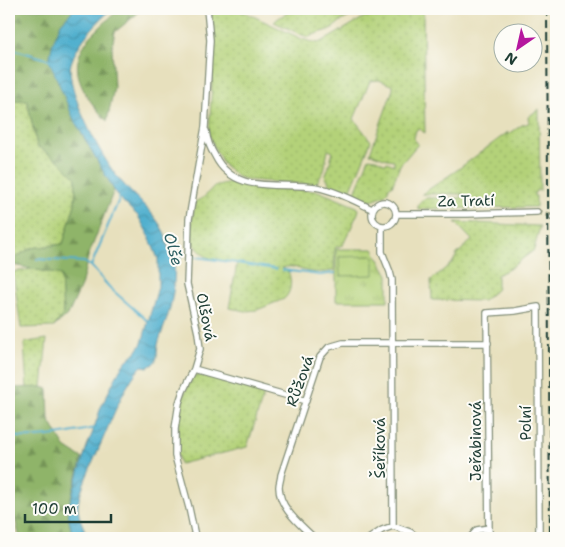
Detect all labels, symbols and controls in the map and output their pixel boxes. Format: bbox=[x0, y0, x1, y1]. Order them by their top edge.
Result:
north arrow bbox=[492, 22, 542, 72]
text: N bbox=[501, 48, 520, 69]
street label: Za Tratí bbox=[437, 190, 495, 211]
water label: Olše bbox=[159, 230, 188, 268]
street label: Olšová bbox=[192, 291, 221, 343]
street label: Růžová bbox=[282, 352, 319, 409]
street label: Jeřabinová bbox=[466, 400, 486, 481]
street label: Polní bbox=[516, 405, 536, 441]
street label: Šeříková bbox=[369, 417, 390, 478]
scale bar bbox=[25, 492, 111, 524]
text: 100 m bbox=[32, 499, 77, 519]

